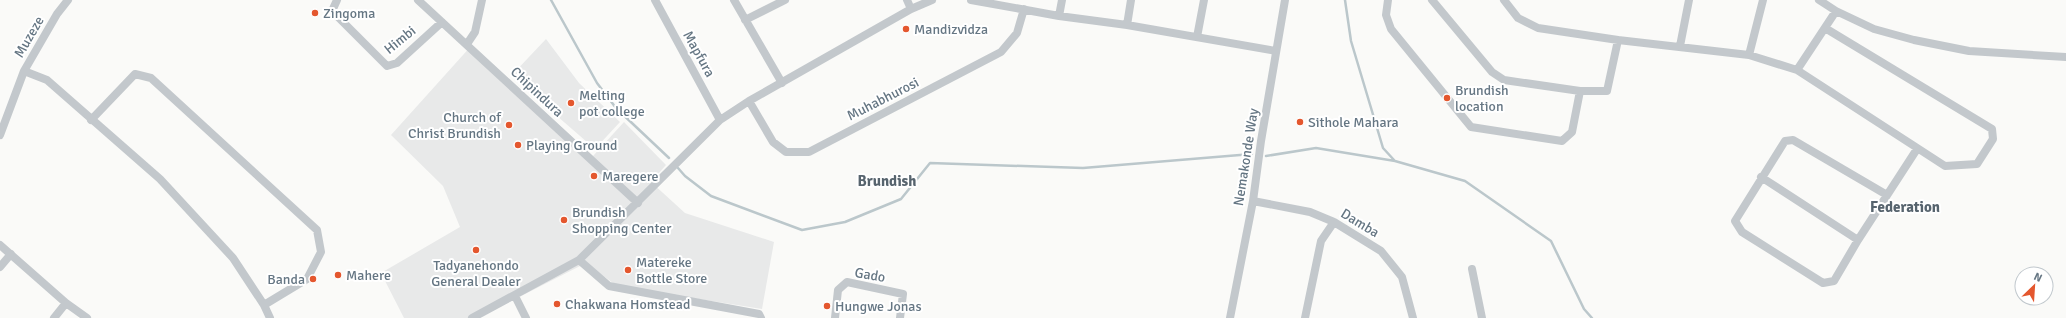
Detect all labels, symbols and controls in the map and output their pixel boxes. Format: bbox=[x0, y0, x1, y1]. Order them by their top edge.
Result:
place label: Zingoma bbox=[323, 5, 375, 22]
marker: Zingoma bbox=[310, 8, 320, 18]
street label: Muzeze bbox=[10, 13, 48, 61]
place label: Mandizvidza bbox=[914, 21, 988, 38]
street label: Himbi bbox=[381, 22, 419, 58]
marker: Mandizvidza bbox=[901, 24, 911, 34]
street label: Mapfura bbox=[679, 28, 719, 80]
street label: Chipindura bbox=[507, 63, 567, 121]
street label: Muhabhurosi bbox=[844, 74, 922, 124]
place label: Brundish location bbox=[1455, 82, 1509, 115]
place label: Melting pot college bbox=[579, 87, 645, 120]
marker: Brundish location bbox=[1442, 93, 1452, 103]
marker: Melting pot college bbox=[566, 98, 576, 108]
street label: Nemakonde Way bbox=[1230, 106, 1262, 207]
place label: Church of Christ Brundish bbox=[408, 109, 502, 142]
place label: Sithole Mahara bbox=[1308, 114, 1399, 131]
marker: Sithole Mahara bbox=[1295, 117, 1305, 127]
marker: Church of Christ Brundish bbox=[504, 120, 514, 130]
place label: Playing Ground bbox=[526, 137, 617, 154]
marker: Playing Ground bbox=[513, 140, 523, 150]
place label: Maregere bbox=[602, 168, 659, 185]
marker: Maregere bbox=[589, 171, 599, 181]
district label: Brundish bbox=[858, 172, 916, 190]
district label: Federation bbox=[1870, 198, 1940, 216]
place label: Brundish Shopping Center bbox=[572, 204, 672, 237]
street label: Damba bbox=[1338, 205, 1382, 241]
marker: Brundish Shopping Center bbox=[559, 215, 569, 225]
marker: Tadyanehondo General Dealer bbox=[471, 245, 481, 255]
place label: Matereke Bottle Store bbox=[636, 254, 707, 287]
place label: Tadyanehondo General Dealer bbox=[431, 257, 521, 290]
street label: Gado bbox=[853, 264, 887, 286]
marker: Matereke Bottle Store bbox=[623, 265, 633, 275]
north arrow bbox=[2014, 266, 2054, 306]
place label: Mahere bbox=[346, 267, 391, 284]
marker: Mahere bbox=[333, 270, 343, 280]
text: N bbox=[2032, 270, 2044, 285]
place label: Banda bbox=[267, 271, 305, 288]
marker: Banda bbox=[308, 274, 318, 284]
place label: Chakwana Homstead bbox=[565, 296, 690, 313]
place label: Hungwe Jonas bbox=[835, 298, 922, 315]
marker: Chakwana Homstead bbox=[552, 299, 562, 309]
marker: Hungwe Jonas bbox=[822, 301, 832, 311]

